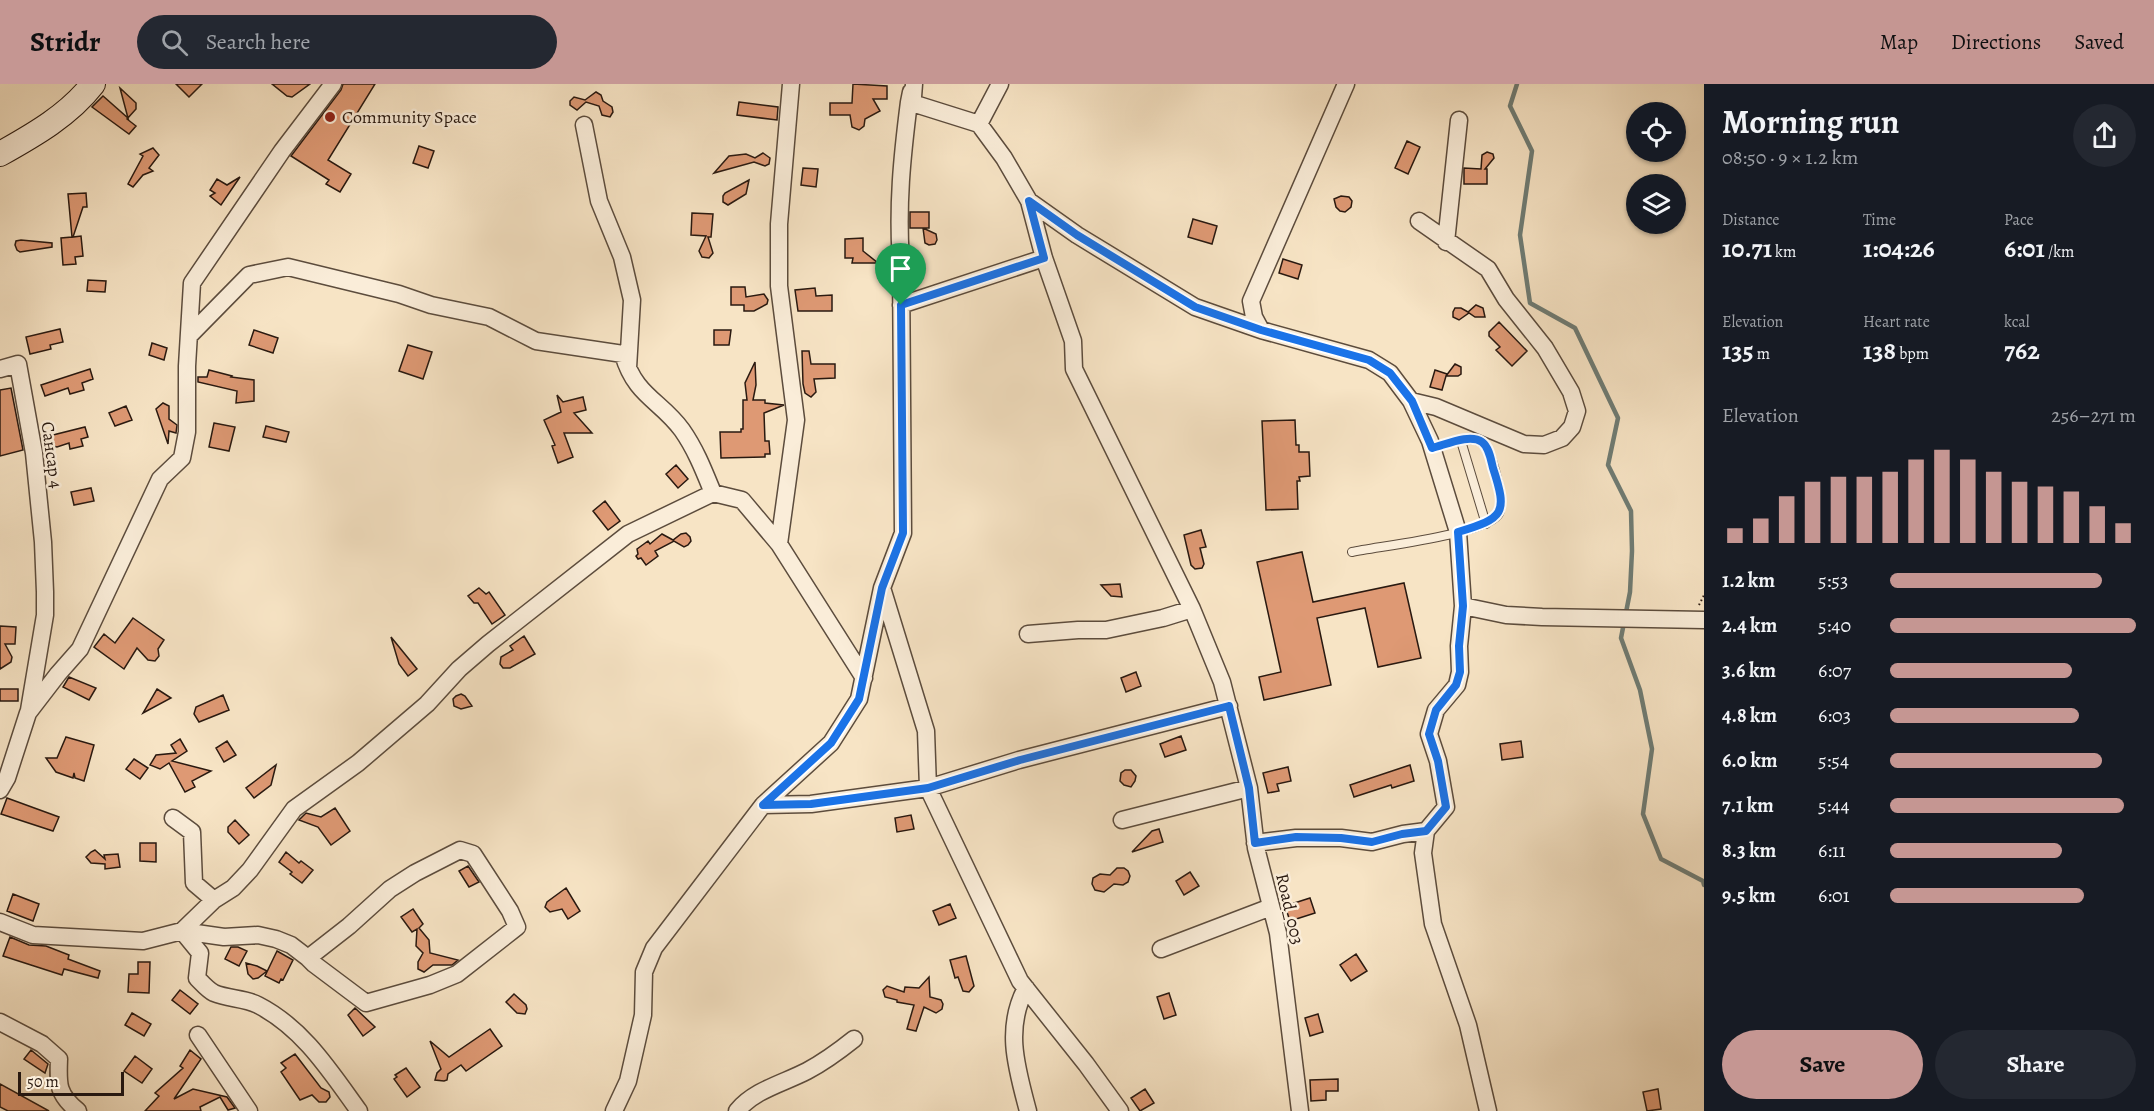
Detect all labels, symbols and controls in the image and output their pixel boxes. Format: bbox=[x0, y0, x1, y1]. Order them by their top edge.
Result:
search box bbox=[137, 15, 557, 69]
text: Stridr bbox=[30, 23, 101, 61]
icon: search bbox=[158, 26, 191, 59]
text: Search here bbox=[206, 27, 310, 57]
text: Map bbox=[1880, 28, 1918, 56]
text: Directions bbox=[1951, 28, 2041, 56]
text: Saved bbox=[2074, 28, 2124, 56]
text: Morning run bbox=[1722, 99, 1899, 144]
map controls bbox=[1626, 102, 1686, 234]
button: locate bbox=[1626, 102, 1686, 162]
button: share bbox=[2073, 104, 2136, 167]
place label: Community Space bbox=[342, 105, 477, 129]
marker: Community Space bbox=[323, 110, 337, 124]
text: 08:50 · 9 × 1.2 km bbox=[1722, 144, 1858, 171]
button: layers bbox=[1626, 174, 1686, 234]
text: Distance bbox=[1722, 209, 1779, 231]
text: Time bbox=[1863, 209, 1896, 231]
text: Pace bbox=[2004, 209, 2034, 231]
text: 10.71 bbox=[1722, 231, 1772, 266]
text: 1:04:26 bbox=[1863, 231, 1935, 266]
text: 6:01 bbox=[2004, 231, 2045, 266]
text: km bbox=[1772, 241, 1796, 263]
text: /km bbox=[2045, 241, 2074, 263]
pin bbox=[875, 243, 926, 305]
icon: arrive bbox=[884, 252, 917, 285]
text: Elevation bbox=[1722, 311, 1783, 333]
text: Heart rate bbox=[1863, 311, 1930, 333]
text: kcal bbox=[2004, 311, 2030, 333]
text: 135 bbox=[1722, 333, 1754, 368]
text: 138 bbox=[1863, 333, 1896, 368]
text: 762 bbox=[2004, 333, 2040, 368]
text: m bbox=[1754, 343, 1770, 365]
text: bpm bbox=[1896, 343, 1929, 365]
text: Elevation bbox=[1722, 402, 1799, 429]
text: 256–271 m bbox=[2051, 402, 2136, 429]
street label: Сансар 4 bbox=[35, 420, 69, 490]
text: 1.2 km bbox=[1722, 567, 1775, 594]
text: 5:53 bbox=[1818, 567, 1848, 594]
text: 2.4 km bbox=[1722, 612, 1777, 639]
text: 5:40 bbox=[1818, 612, 1851, 639]
text: 3.6 km bbox=[1722, 657, 1776, 684]
text: 6:07 bbox=[1818, 657, 1851, 684]
text: 4.8 km bbox=[1722, 702, 1777, 729]
text: 6:03 bbox=[1818, 702, 1851, 729]
text: 6.0 km bbox=[1722, 747, 1777, 774]
text: 5:54 bbox=[1818, 747, 1849, 774]
text: 7.1 km bbox=[1722, 792, 1774, 819]
text: 5:44 bbox=[1818, 792, 1849, 819]
text: 8.3 km bbox=[1722, 837, 1776, 864]
text: 6:11 bbox=[1818, 837, 1846, 864]
street label: Road_003 bbox=[1270, 871, 1310, 947]
text: 9.5 km bbox=[1722, 882, 1776, 909]
text: 6:01 bbox=[1818, 882, 1850, 909]
button: Save bbox=[1722, 1030, 1923, 1099]
button: Share bbox=[1935, 1030, 2136, 1099]
scale bar bbox=[18, 1069, 124, 1096]
text: 50 m bbox=[27, 1071, 59, 1093]

